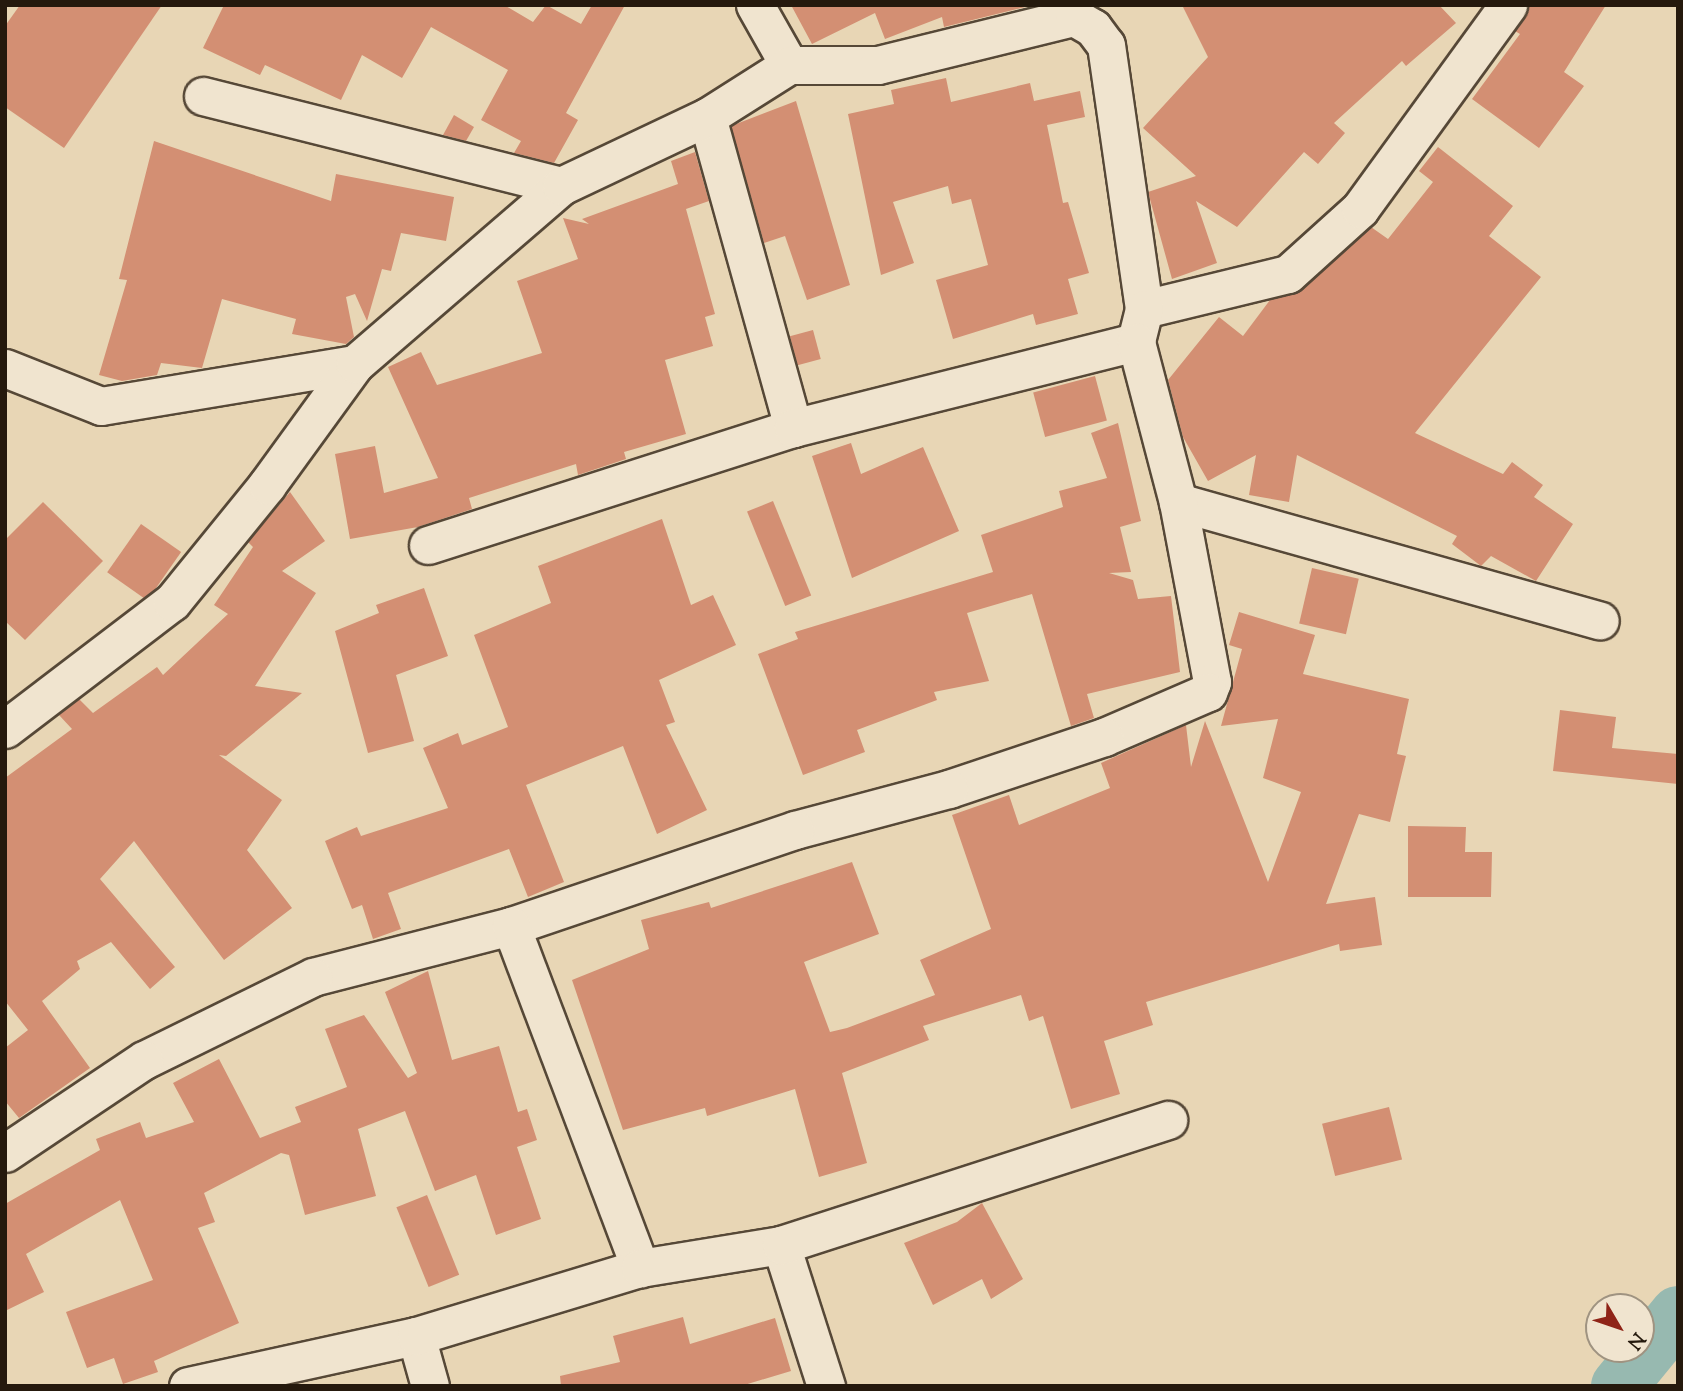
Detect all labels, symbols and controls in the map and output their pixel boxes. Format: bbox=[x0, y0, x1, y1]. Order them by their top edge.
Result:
north arrow bbox=[1585, 1293, 1655, 1363]
text: N bbox=[1620, 1326, 1650, 1355]

